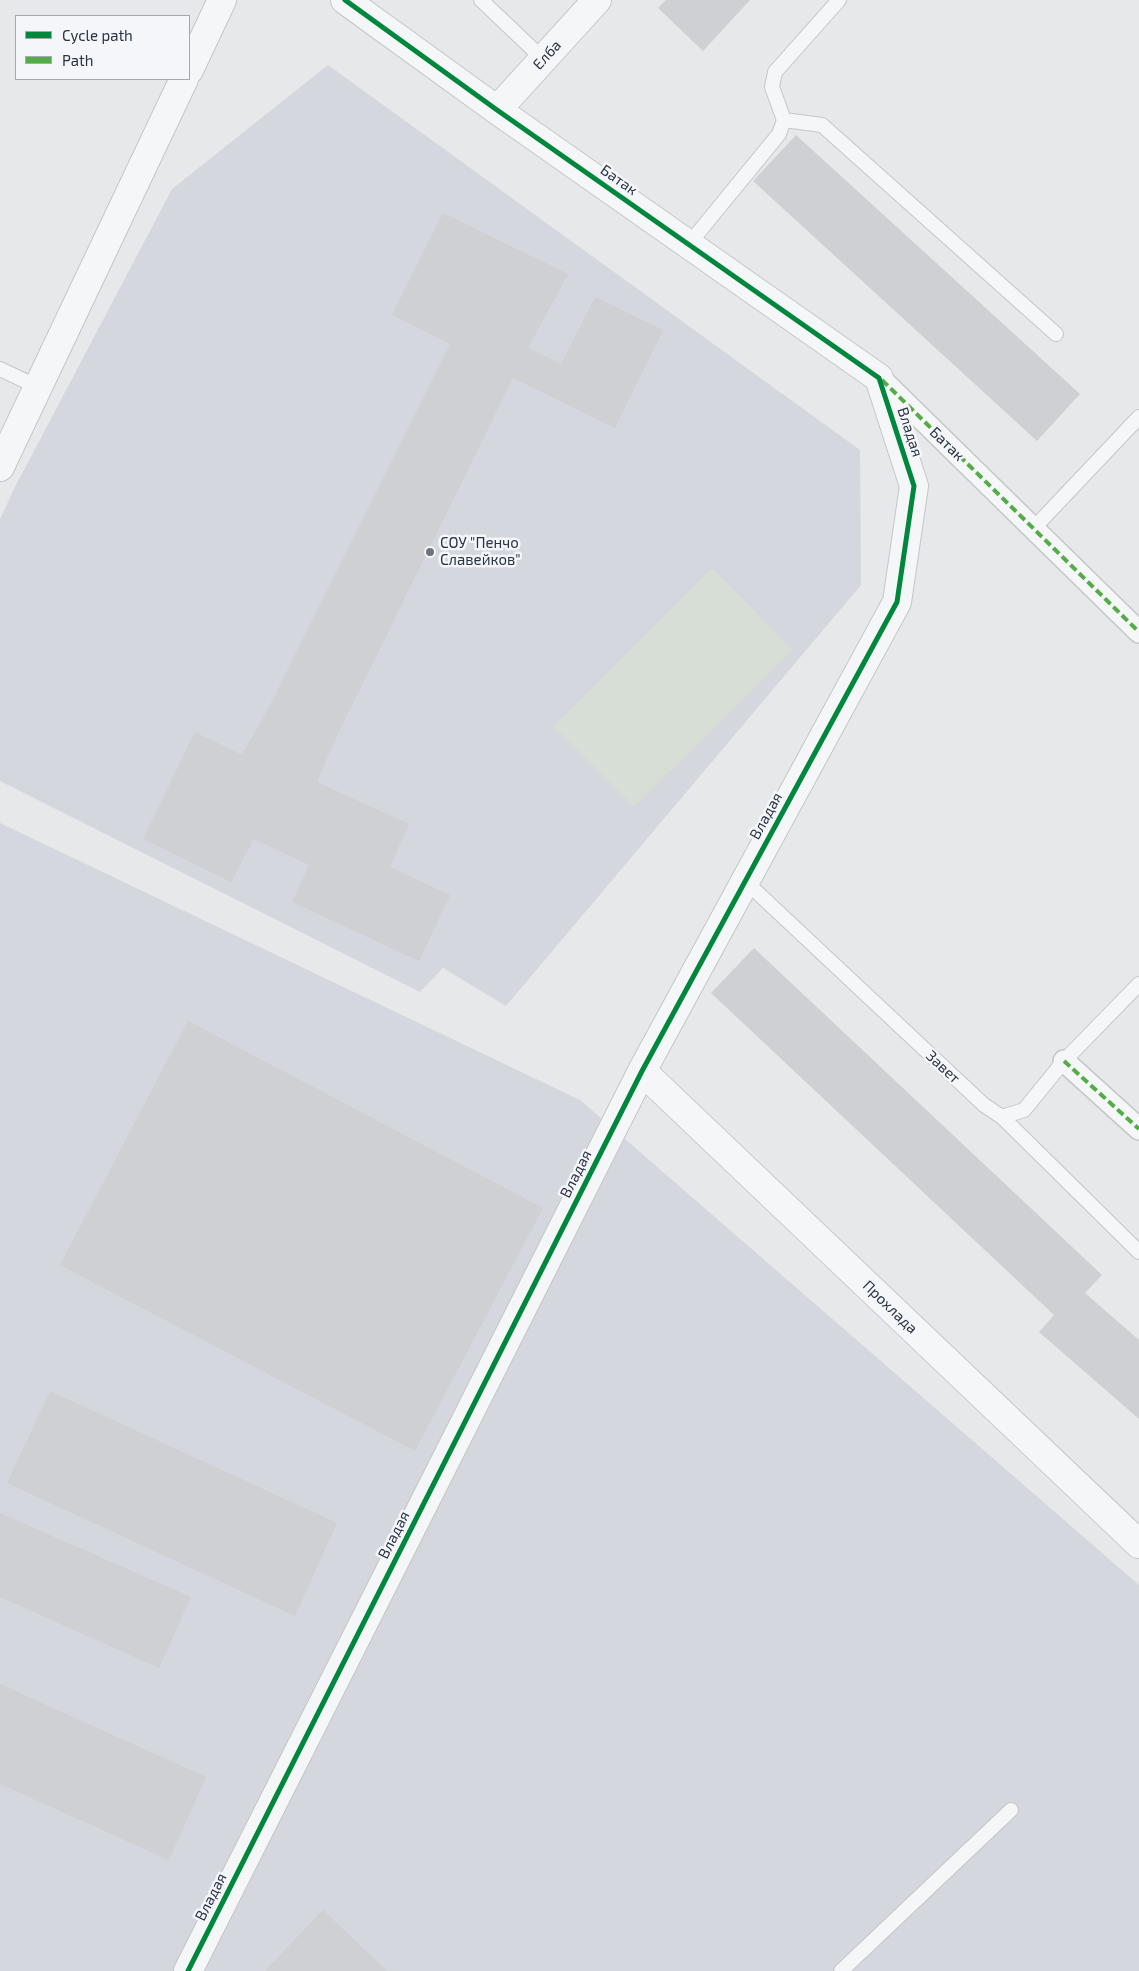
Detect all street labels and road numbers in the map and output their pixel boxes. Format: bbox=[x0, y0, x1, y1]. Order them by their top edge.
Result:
street label: Елба bbox=[529, 36, 565, 74]
street label: Батак bbox=[597, 161, 641, 199]
street label: Владая bbox=[894, 405, 926, 459]
street label: Батак bbox=[926, 423, 968, 465]
street label: Владая bbox=[746, 789, 786, 843]
street label: Завет bbox=[922, 1047, 964, 1087]
street label: Владая bbox=[556, 1147, 596, 1201]
street label: Прохлада bbox=[859, 1277, 921, 1337]
street label: Владая bbox=[374, 1508, 414, 1562]
street label: Владая bbox=[191, 1870, 231, 1924]

